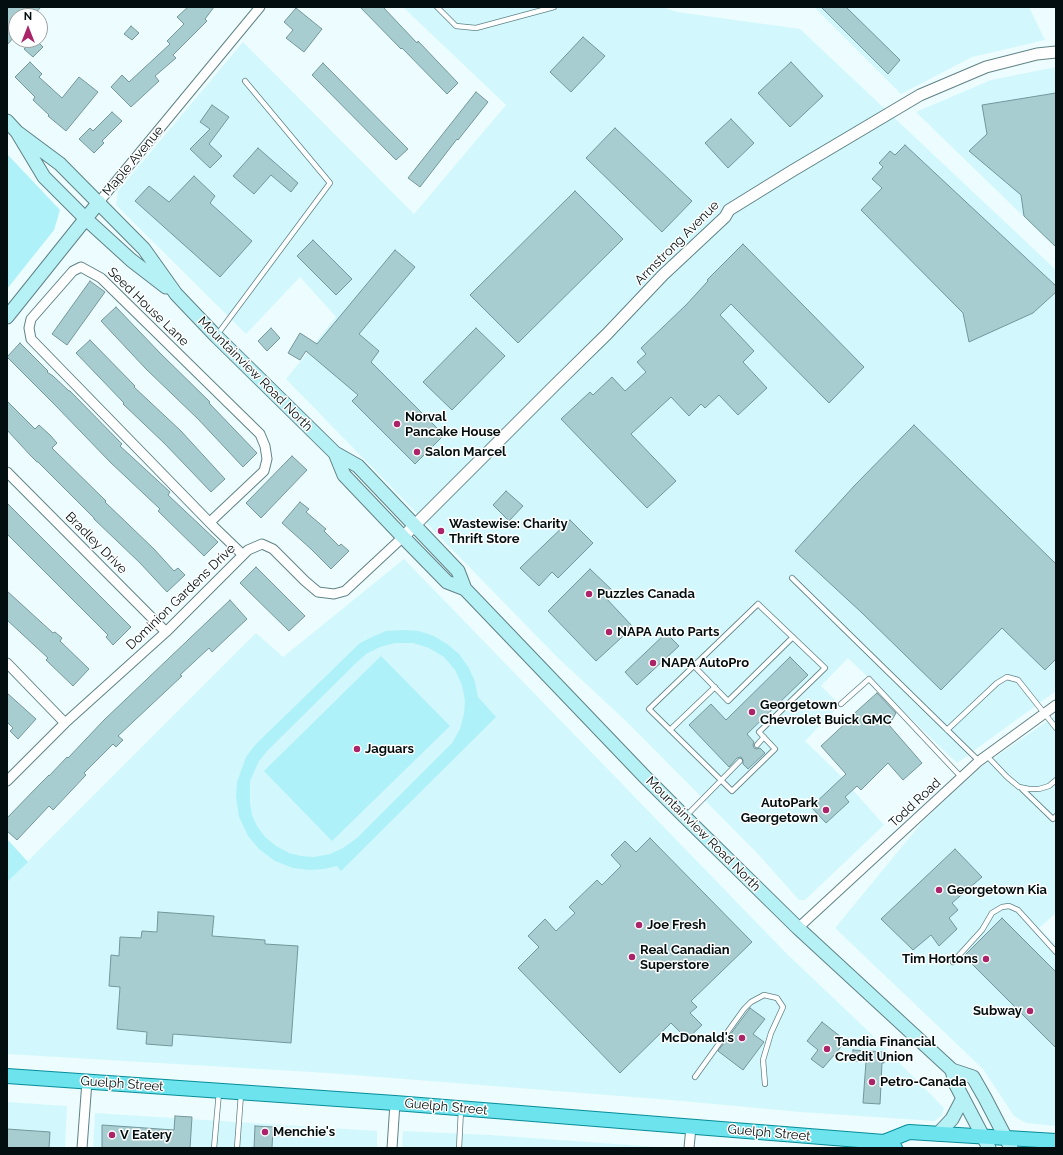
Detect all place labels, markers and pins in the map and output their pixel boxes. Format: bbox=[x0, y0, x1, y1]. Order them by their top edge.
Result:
place label: Norval Pancake House bbox=[405, 409, 501, 440]
marker: Norval Pancake House bbox=[392, 419, 402, 429]
place label: Salon Marcel bbox=[425, 444, 506, 460]
marker: Salon Marcel bbox=[412, 447, 422, 457]
place label: Wastewise: Charity Thrift Store bbox=[449, 516, 568, 547]
marker: Wastewise: Charity Thrift Store bbox=[436, 526, 446, 536]
place label: Puzzles Canada bbox=[597, 586, 695, 602]
marker: Puzzles Canada bbox=[584, 589, 594, 599]
place label: NAPA Auto Parts bbox=[617, 624, 719, 640]
marker: NAPA Auto Parts bbox=[604, 627, 614, 637]
place label: NAPA AutoPro bbox=[661, 655, 749, 671]
marker: NAPA AutoPro bbox=[648, 658, 658, 668]
place label: Georgetown Chevrolet Buick GMC bbox=[760, 697, 892, 728]
marker: Georgetown Chevrolet Buick GMC bbox=[747, 707, 757, 717]
place label: Jaguars bbox=[365, 741, 414, 757]
marker: Jaguars bbox=[352, 744, 362, 754]
place label: AutoPark Georgetown bbox=[741, 795, 818, 826]
marker: AutoPark Georgetown bbox=[821, 805, 831, 815]
place label: Georgetown Kia bbox=[947, 882, 1047, 898]
marker: Georgetown Kia bbox=[934, 885, 944, 895]
place label: Joe Fresh bbox=[647, 917, 706, 933]
marker: Joe Fresh bbox=[634, 920, 644, 930]
place label: Real Canadian Superstore bbox=[640, 942, 730, 973]
place label: Tim Hortons bbox=[902, 951, 978, 967]
marker: Real Canadian Superstore bbox=[627, 952, 637, 962]
marker: Tim Hortons bbox=[981, 954, 991, 964]
place label: Subway bbox=[973, 1003, 1022, 1019]
marker: Subway bbox=[1025, 1006, 1035, 1016]
place label: McDonald's bbox=[661, 1030, 734, 1046]
marker: McDonald's bbox=[737, 1033, 747, 1043]
place label: Tandia Financial Credit Union bbox=[835, 1034, 936, 1065]
marker: Tandia Financial Credit Union bbox=[822, 1044, 832, 1054]
place label: Petro-Canada bbox=[880, 1074, 966, 1090]
marker: Petro-Canada bbox=[867, 1077, 877, 1087]
place label: Menchie's bbox=[273, 1124, 335, 1140]
place label: V Eatery bbox=[120, 1127, 172, 1143]
marker: Menchie's bbox=[260, 1127, 270, 1137]
marker: V Eatery bbox=[107, 1130, 117, 1140]

